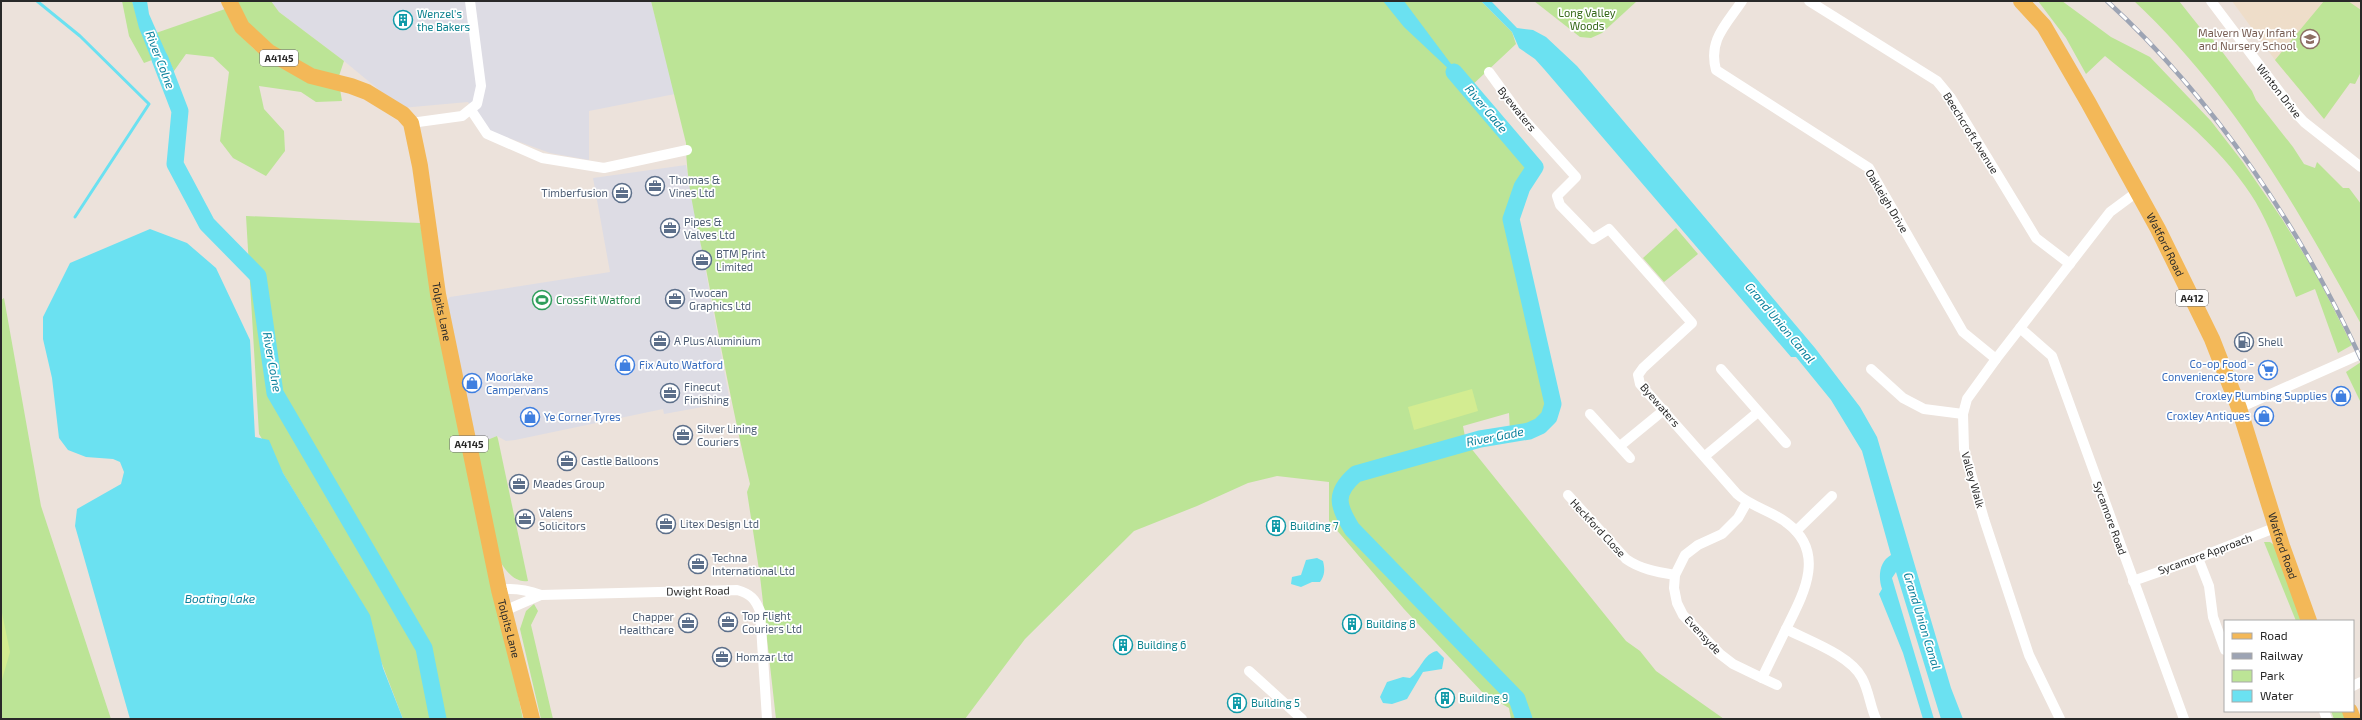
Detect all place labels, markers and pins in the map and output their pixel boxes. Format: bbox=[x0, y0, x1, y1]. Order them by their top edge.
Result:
place label: Wenzel's the Bakers bbox=[417, 7, 471, 33]
building icon: Wenzel's the Bakers bbox=[392, 9, 414, 31]
place label: Malvern Way Infant and Nursery School bbox=[2198, 26, 2297, 52]
school or university icon: Malvern Way Infant and Nursery School bbox=[2299, 28, 2321, 50]
place label: Thomas & Vines Ltd bbox=[669, 173, 720, 199]
office icon: Thomas & Vines Ltd bbox=[644, 175, 666, 197]
office icon: Timberfusion bbox=[611, 182, 633, 204]
place label: Timberfusion bbox=[541, 186, 608, 199]
place label: Pipes & Valves Ltd bbox=[684, 215, 735, 241]
office icon: Pipes & Valves Ltd bbox=[659, 217, 681, 239]
place label: BTM Print Limited bbox=[716, 247, 765, 273]
office icon: BTM Print Limited bbox=[691, 249, 713, 271]
place label: Twocan Graphics Ltd bbox=[689, 286, 751, 312]
office icon: Twocan Graphics Ltd bbox=[664, 288, 686, 310]
sports icon: CrossFit Watford bbox=[531, 289, 553, 311]
place label: CrossFit Watford bbox=[556, 293, 641, 306]
office icon: A Plus Aluminium bbox=[649, 330, 671, 352]
fuel station icon: Shell bbox=[2233, 331, 2255, 353]
place label: A Plus Aluminium bbox=[674, 334, 761, 347]
place label: Shell bbox=[2258, 335, 2284, 348]
shop icon: Fix Auto Watford bbox=[614, 354, 636, 376]
place label: Co-op Food - Convenience Store bbox=[2162, 357, 2254, 383]
place label: Fix Auto Watford bbox=[639, 358, 723, 371]
supermarket icon: Co-op Food - Convenience Store bbox=[2257, 359, 2279, 381]
place label: Moorlake Campervans bbox=[486, 370, 549, 396]
shop icon: Moorlake Campervans bbox=[461, 372, 483, 394]
place label: Finecut Finishing bbox=[684, 380, 729, 406]
office icon: Finecut Finishing bbox=[659, 382, 681, 404]
shop icon: Croxley Plumbing Supplies bbox=[2330, 385, 2352, 407]
place label: Croxley Plumbing Supplies bbox=[2195, 389, 2327, 402]
shop icon: Croxley Antiques bbox=[2253, 405, 2275, 427]
shop icon: Ye Corner Tyres bbox=[519, 406, 541, 428]
place label: Croxley Antiques bbox=[2166, 409, 2250, 422]
place label: Ye Corner Tyres bbox=[544, 410, 621, 423]
place label: Silver Lining Couriers bbox=[697, 422, 757, 448]
office icon: Silver Lining Couriers bbox=[672, 424, 694, 446]
office icon: Castle Balloons bbox=[556, 450, 578, 472]
place label: Castle Balloons bbox=[581, 454, 659, 467]
office icon: Meades Group bbox=[508, 473, 530, 495]
place label: Meades Group bbox=[533, 477, 605, 490]
place label: Valens Solicitors bbox=[539, 506, 586, 532]
office icon: Valens Solicitors bbox=[514, 508, 536, 530]
office icon: Litex Design Ltd bbox=[655, 513, 677, 535]
building icon: Building 7 bbox=[1265, 515, 1287, 537]
place label: Litex Design Ltd bbox=[680, 517, 759, 530]
place label: Building 7 bbox=[1290, 519, 1339, 532]
place label: Techna International Ltd bbox=[712, 551, 795, 577]
office icon: Techna International Ltd bbox=[687, 553, 709, 575]
place label: Top Flight Couriers Ltd bbox=[742, 609, 802, 635]
place label: Chapper Healthcare bbox=[619, 610, 675, 636]
office icon: Top Flight Couriers Ltd bbox=[717, 611, 739, 633]
office icon: Chapper Healthcare bbox=[677, 612, 699, 634]
building icon: Building 8 bbox=[1341, 613, 1363, 635]
place label: Building 8 bbox=[1366, 617, 1416, 630]
building icon: Building 6 bbox=[1112, 634, 1134, 656]
place label: Building 6 bbox=[1137, 638, 1186, 651]
office icon: Homzar Ltd bbox=[711, 646, 733, 668]
place label: Homzar Ltd bbox=[736, 650, 793, 663]
building icon: Building 9 bbox=[1434, 687, 1456, 709]
place label: Building 9 bbox=[1459, 691, 1508, 704]
building icon: Building 5 bbox=[1226, 692, 1248, 714]
place label: Building 5 bbox=[1251, 696, 1300, 709]

